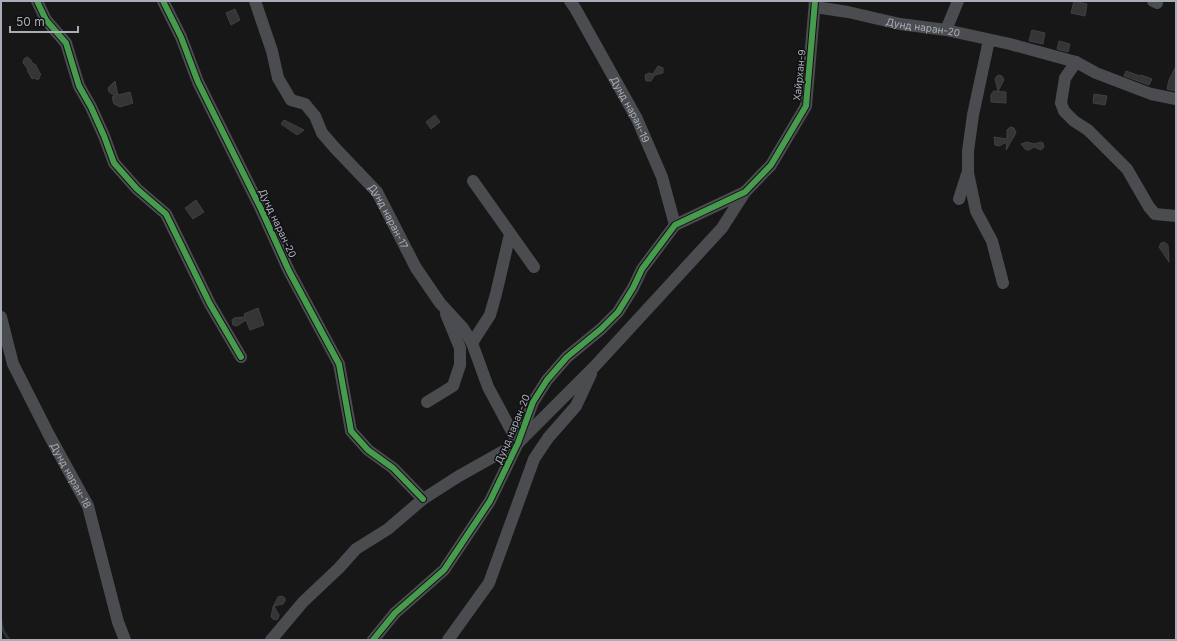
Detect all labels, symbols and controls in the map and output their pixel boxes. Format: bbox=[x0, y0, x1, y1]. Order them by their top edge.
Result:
scale bar bbox=[10, 8, 78, 34]
text: 50 m bbox=[16, 14, 45, 29]
street label: Дунд наран-20 bbox=[885, 15, 961, 39]
street label: Хайрхан-9 bbox=[790, 49, 808, 101]
street label: Дунд наран-19 bbox=[608, 74, 652, 144]
street label: Дунд наран-17 bbox=[366, 181, 411, 251]
street label: Дунд наран-20 bbox=[257, 187, 299, 259]
street label: Дунд наран-20 bbox=[492, 392, 532, 466]
street label: Дунд наран-18 bbox=[48, 440, 94, 510]

